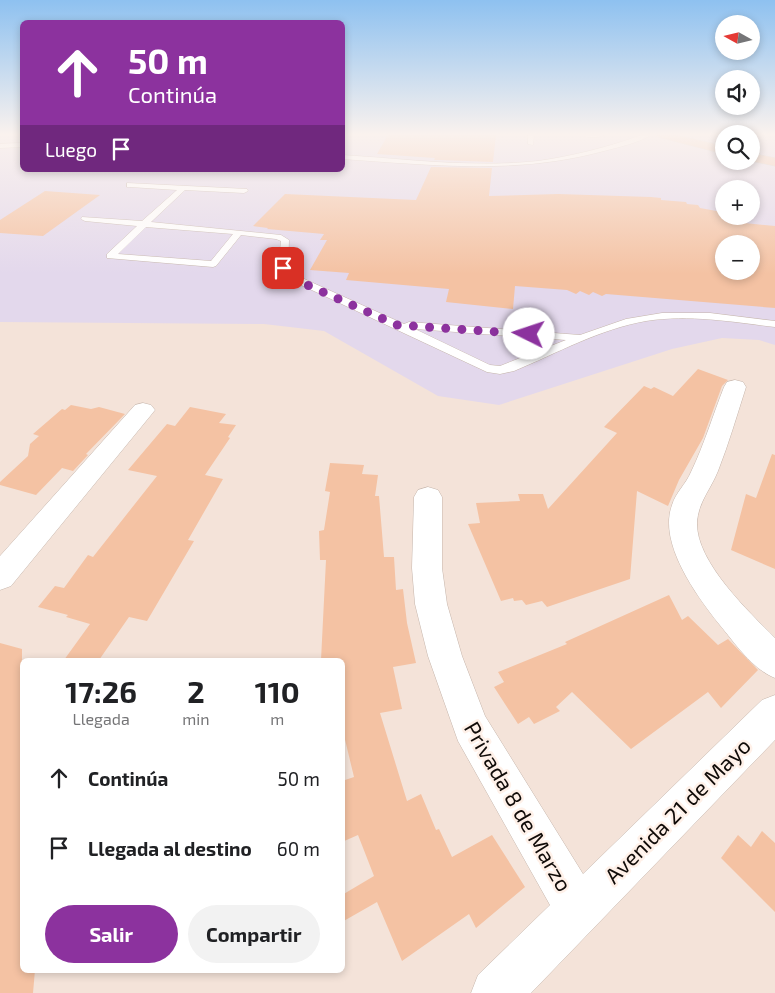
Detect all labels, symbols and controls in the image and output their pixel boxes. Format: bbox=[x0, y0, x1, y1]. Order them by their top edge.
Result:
north arrow bbox=[715, 15, 760, 60]
map controls bbox=[715, 15, 760, 280]
text: 50 m bbox=[128, 39, 208, 81]
icon: ahead bbox=[45, 40, 110, 105]
button: sound bbox=[715, 70, 760, 115]
text: Continúa bbox=[128, 81, 217, 107]
button: search bbox=[715, 125, 760, 170]
icon: arrive bbox=[107, 135, 135, 163]
text: Luego bbox=[45, 138, 97, 161]
button: + bbox=[715, 180, 760, 225]
button: − bbox=[715, 235, 760, 280]
pin bbox=[262, 247, 304, 289]
icon: arrive bbox=[269, 254, 297, 282]
position arrow bbox=[502, 307, 554, 359]
text: 17:26 bbox=[65, 673, 137, 709]
text: 2 bbox=[187, 673, 205, 709]
text: 110 bbox=[255, 673, 300, 709]
text: Llegada bbox=[73, 709, 130, 728]
text: min bbox=[182, 709, 210, 728]
text: m bbox=[270, 709, 284, 728]
street label: Privada 8 de Marzo bbox=[460, 716, 578, 896]
street label: Avenida 21 de Mayo bbox=[599, 732, 755, 888]
icon: ahead bbox=[45, 764, 73, 792]
text: Continúa bbox=[88, 767, 168, 790]
text: 50 m bbox=[277, 767, 320, 790]
icon: arrive bbox=[45, 834, 73, 862]
text: Llegada al destino bbox=[88, 837, 252, 860]
text: 60 m bbox=[277, 837, 320, 860]
button: Salir bbox=[45, 905, 178, 963]
button: Compartir bbox=[188, 905, 320, 963]

